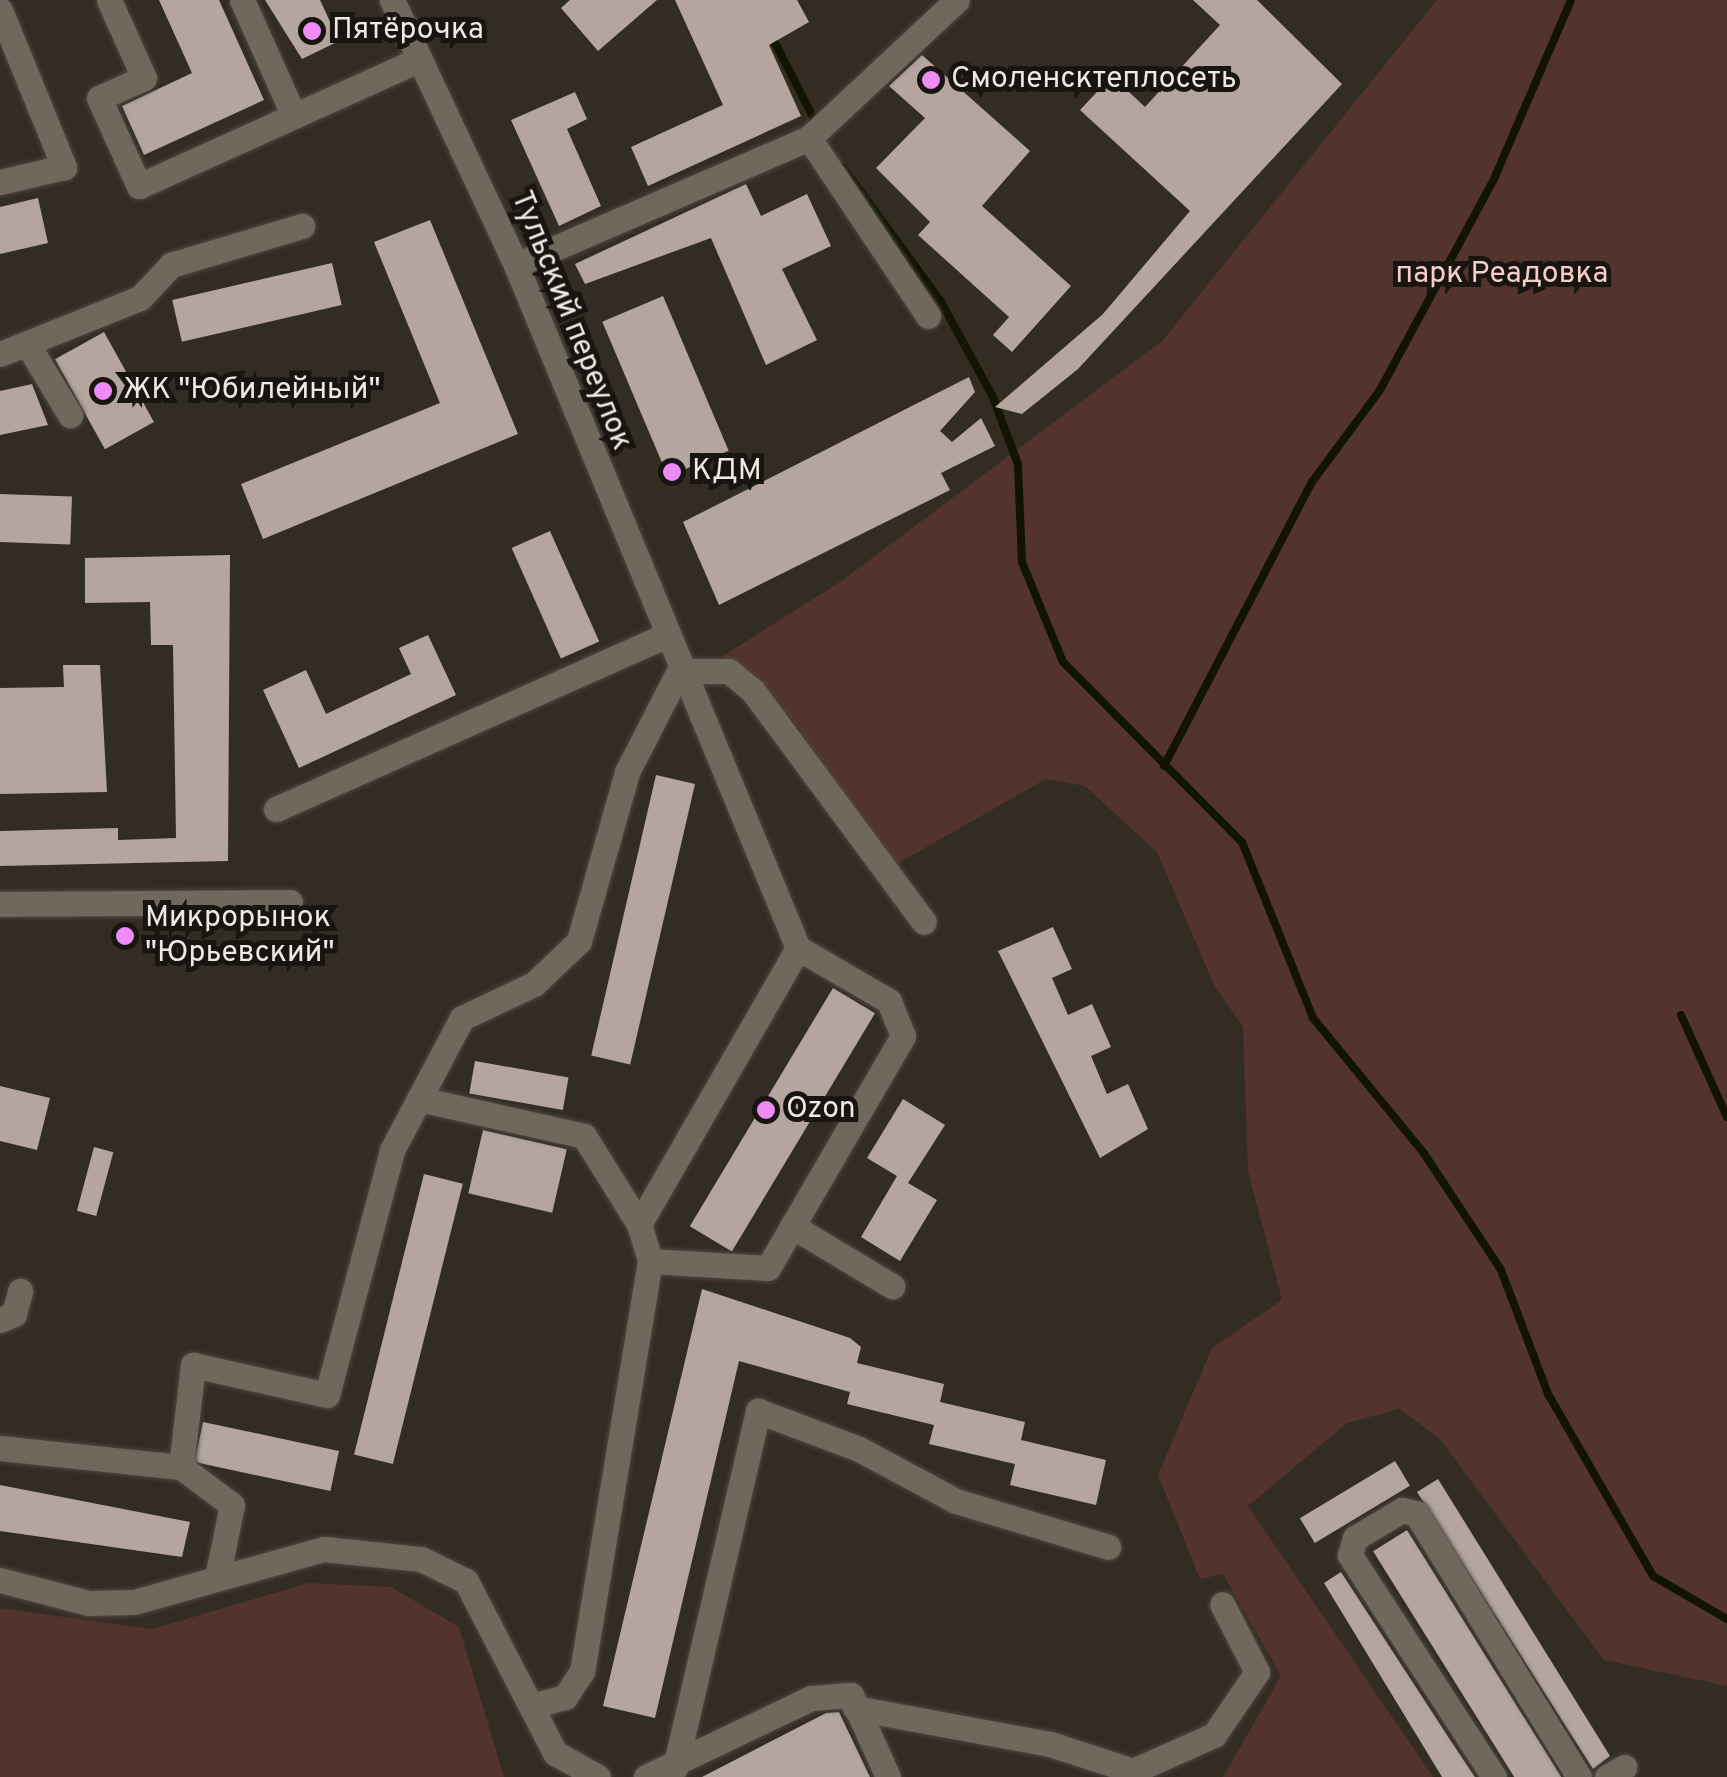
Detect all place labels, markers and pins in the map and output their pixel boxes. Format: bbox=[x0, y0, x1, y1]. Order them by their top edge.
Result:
place label: Пятёрочка bbox=[332, 13, 484, 49]
marker: Пятёрочка bbox=[301, 20, 323, 42]
place label: Смоленсктеплосеть bbox=[951, 62, 1237, 98]
marker: Смоленсктеплосеть bbox=[920, 69, 942, 91]
place label: ЖК "Юбилейный" bbox=[123, 373, 380, 409]
marker: ЖК "Юбилейный" bbox=[92, 380, 114, 402]
place label: КДМ bbox=[692, 454, 762, 490]
marker: КДМ bbox=[661, 461, 683, 483]
place label: Микрорынок "Юрьевский" bbox=[145, 901, 334, 972]
marker: Микрорынок "Юрьевский" bbox=[114, 925, 136, 947]
place label: Ozon bbox=[786, 1092, 856, 1128]
marker: Ozon bbox=[755, 1099, 777, 1121]

